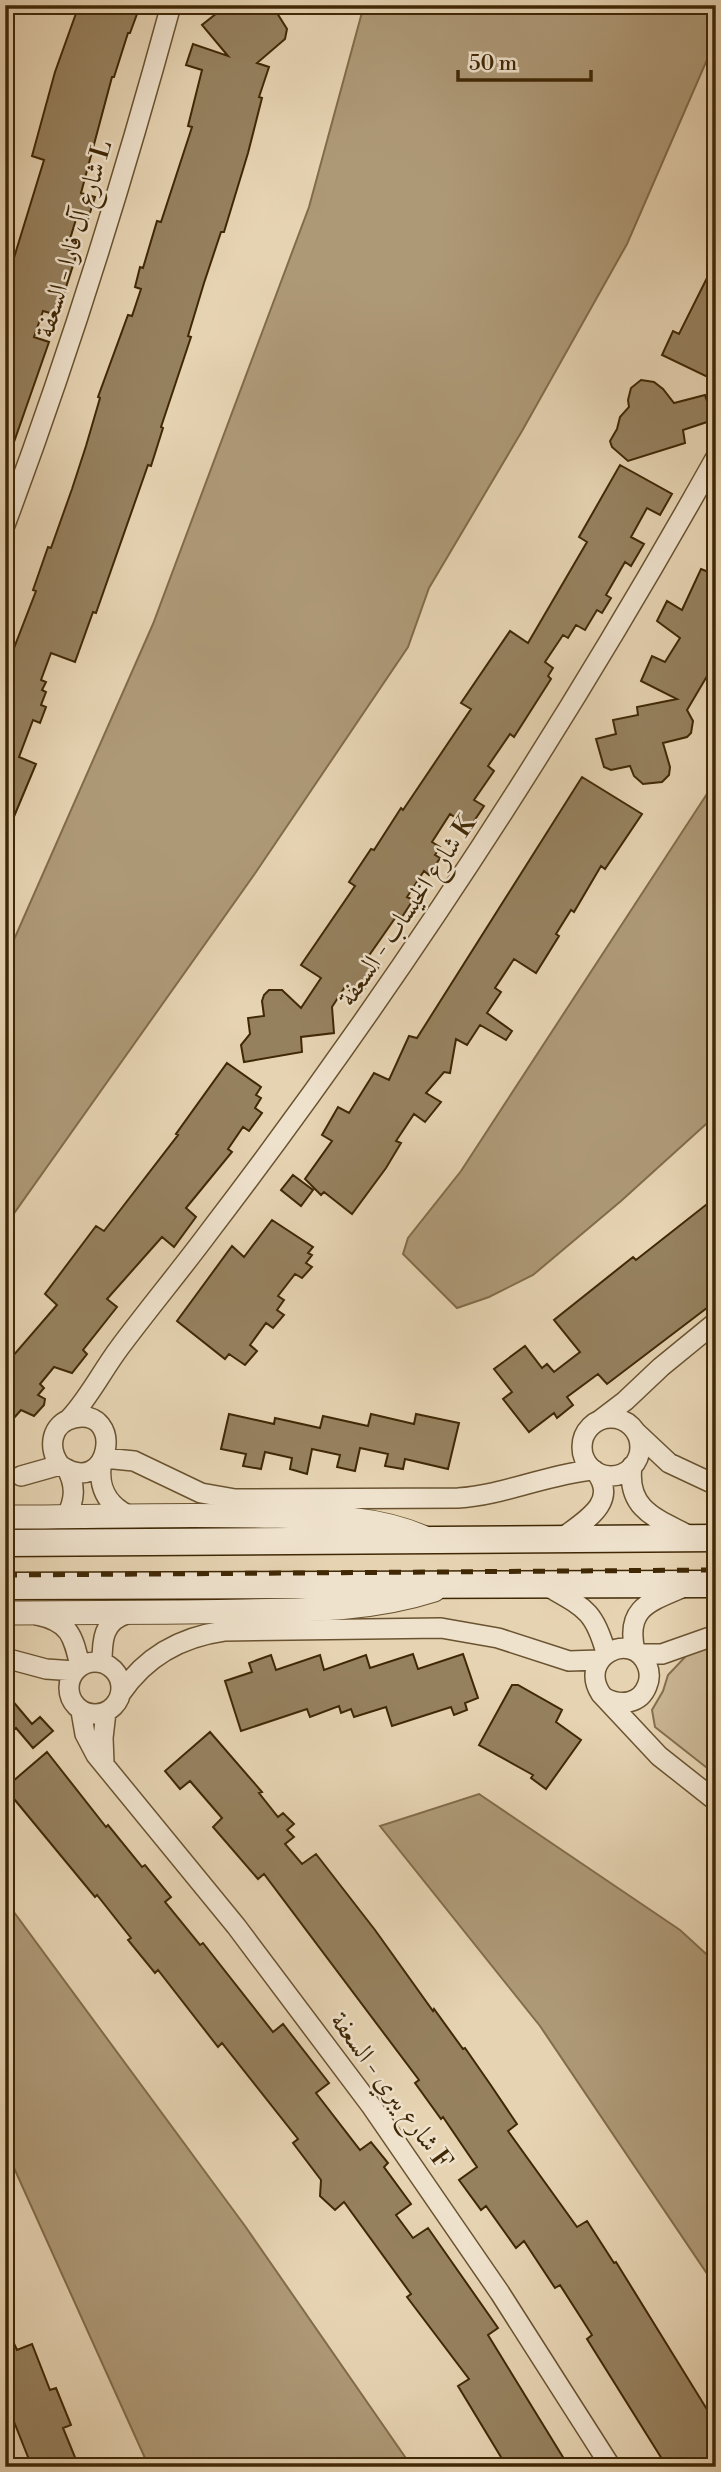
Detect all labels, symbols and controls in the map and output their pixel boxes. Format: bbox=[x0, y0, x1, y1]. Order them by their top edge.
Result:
scale bar bbox=[458, 38, 592, 82]
text: 50 m bbox=[469, 51, 517, 77]
street label: شارع آل فارا - السعفة L bbox=[29, 137, 124, 343]
street label: شارع الخيساب - السعفة K bbox=[331, 808, 488, 1015]
street label: شارع يبري - السعفة F bbox=[319, 2006, 459, 2179]

